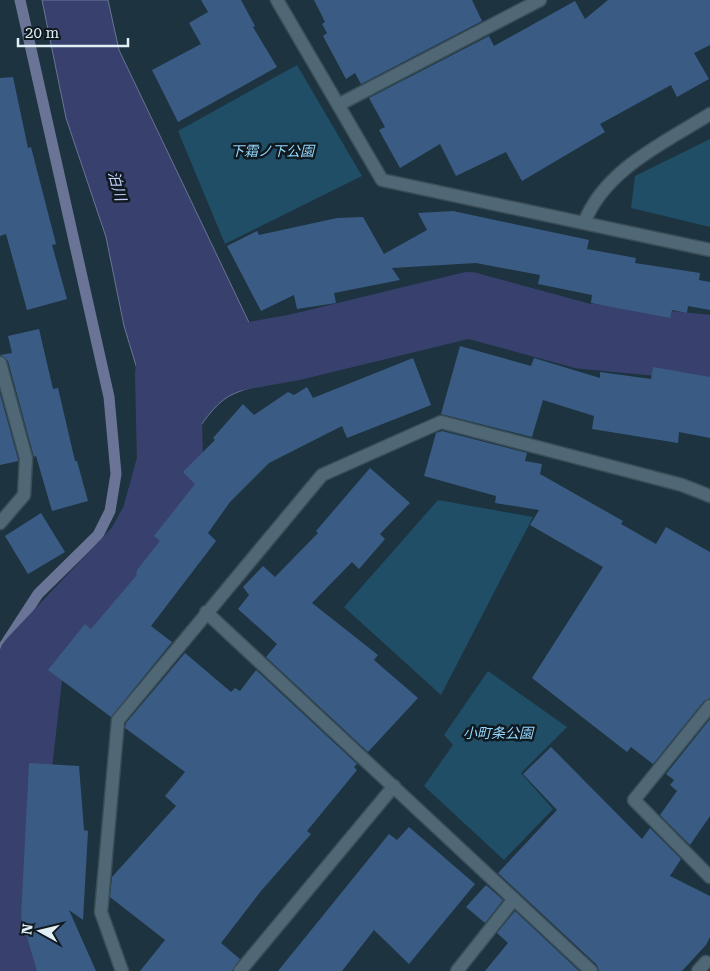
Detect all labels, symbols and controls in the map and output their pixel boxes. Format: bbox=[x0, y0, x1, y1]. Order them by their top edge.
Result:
scale bar bbox=[18, 15, 128, 47]
text: 20 m bbox=[25, 24, 60, 42]
park label: 下霜ノ下公園 bbox=[230, 143, 316, 159]
water label: 泊川 bbox=[104, 169, 130, 205]
park label: 小町条公園 bbox=[463, 725, 535, 741]
north arrow bbox=[15, 906, 65, 956]
text: N bbox=[18, 923, 36, 936]

